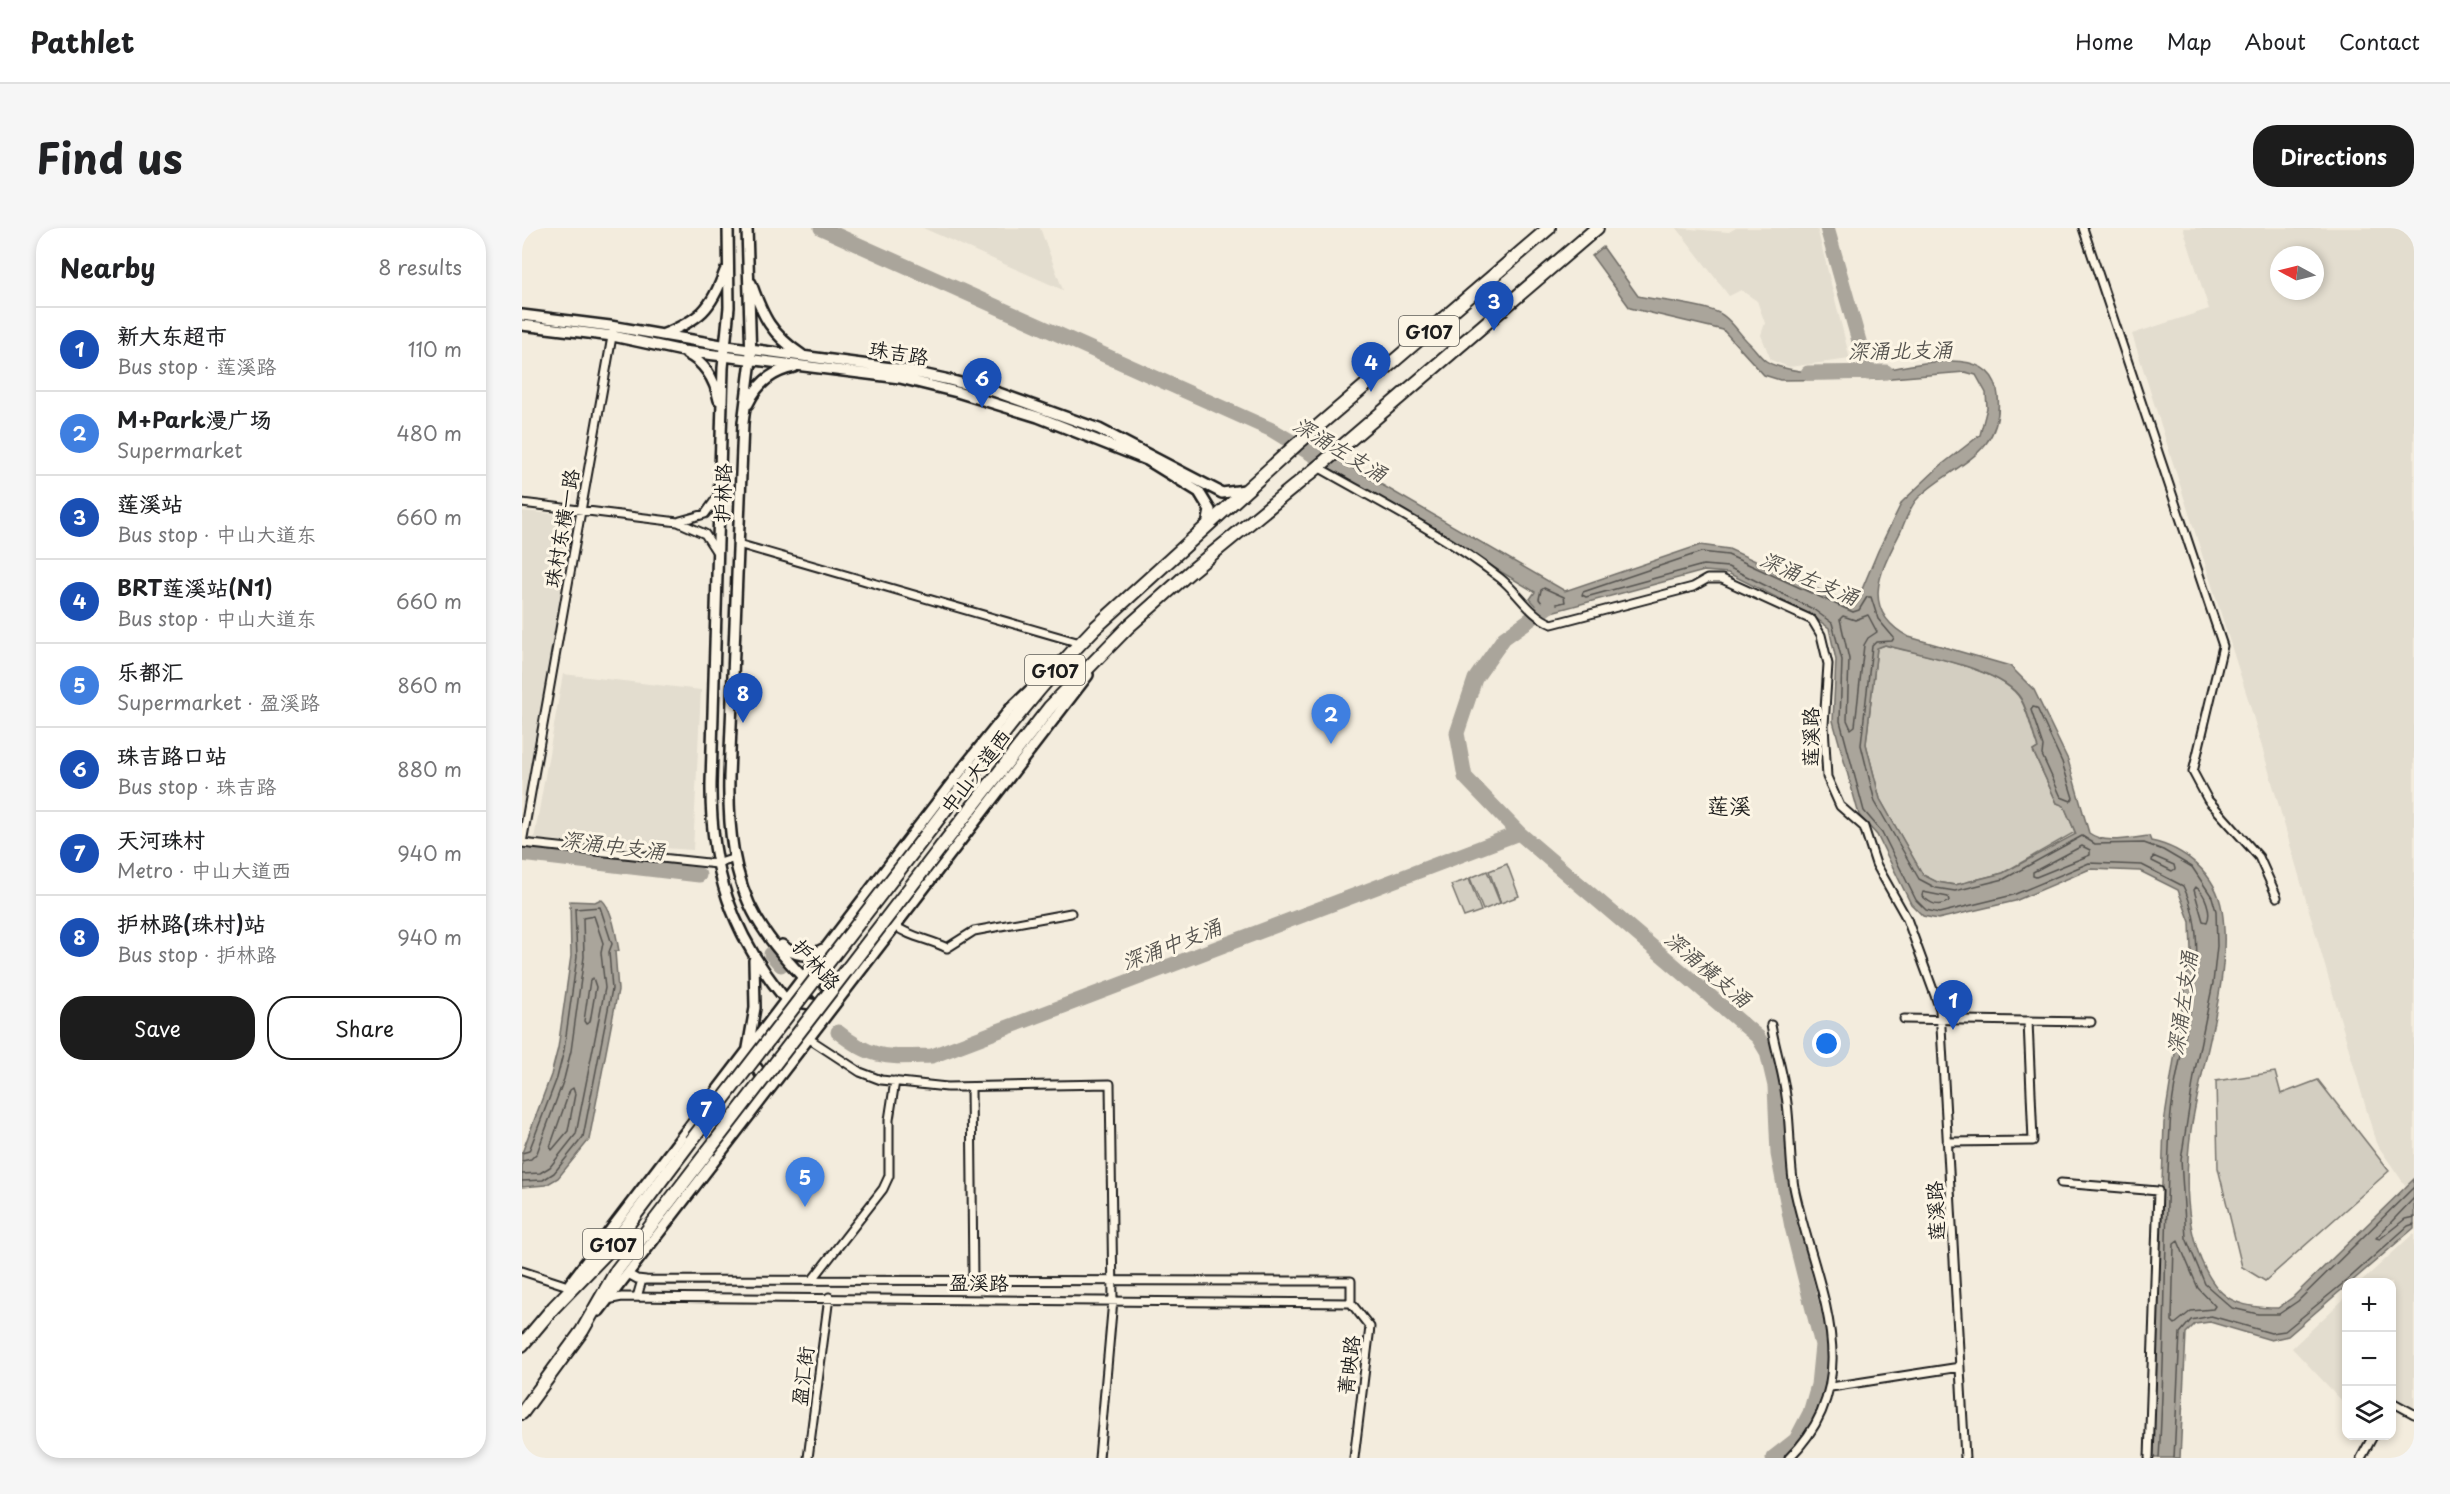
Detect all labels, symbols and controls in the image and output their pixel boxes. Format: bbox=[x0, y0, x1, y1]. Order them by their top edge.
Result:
text: Pathlet bbox=[30, 20, 134, 63]
text: Home bbox=[2075, 25, 2134, 57]
text: Map bbox=[2167, 25, 2212, 57]
text: About bbox=[2245, 25, 2306, 57]
text: Contact bbox=[2339, 25, 2420, 57]
text: Find us bbox=[36, 125, 183, 188]
button: Directions bbox=[2253, 125, 2414, 187]
north arrow bbox=[2270, 246, 2324, 300]
text: Nearby bbox=[60, 248, 155, 287]
text: 8 results bbox=[378, 252, 462, 282]
pin: 3 bbox=[1474, 282, 1514, 331]
road number: G107 bbox=[1399, 316, 1459, 346]
text: 新大东超市 bbox=[117, 318, 227, 351]
street label: 珠吉路 bbox=[867, 332, 932, 372]
water label: 深涌北支涌 bbox=[1847, 332, 1954, 366]
text: 1 bbox=[75, 334, 84, 364]
text: 110 m bbox=[408, 334, 462, 364]
pin: 4 bbox=[1352, 342, 1390, 392]
text: Bus stop · 莲溪路 bbox=[117, 351, 276, 381]
pin: 6 bbox=[962, 358, 1002, 408]
text: M+Park漫广场 bbox=[117, 402, 272, 435]
water label: 深涌左支涌 bbox=[1288, 407, 1395, 489]
text: 2 bbox=[72, 418, 87, 448]
text: 480 m bbox=[397, 418, 462, 448]
text: Supermarket bbox=[117, 435, 243, 465]
street label: 护林路 bbox=[706, 461, 738, 524]
street label: 珠村东横一路 bbox=[536, 465, 586, 590]
text: 莲溪站 bbox=[117, 486, 183, 519]
text: 3 bbox=[73, 502, 86, 532]
text: 660 m bbox=[396, 502, 462, 532]
text: Bus stop · 中山大道东 bbox=[117, 519, 316, 549]
water label: 深涌左支涌 bbox=[1755, 542, 1865, 613]
text: BRT莲溪站(N1) bbox=[117, 570, 273, 603]
text: 4 bbox=[73, 586, 86, 616]
text: 660 m bbox=[396, 586, 462, 616]
text: Bus stop · 中山大道东 bbox=[117, 603, 316, 633]
text: 乐都汇 bbox=[117, 654, 183, 687]
road number: G107 bbox=[1025, 655, 1085, 685]
text: 5 bbox=[73, 670, 86, 700]
text: 860 m bbox=[397, 670, 462, 700]
pin: 8 bbox=[724, 674, 762, 723]
text: Supermarket · 盈溪路 bbox=[117, 687, 320, 717]
pin: 2 bbox=[1312, 694, 1350, 744]
street label: 莲溪路 bbox=[1795, 706, 1825, 767]
street label: 中山大道西 bbox=[932, 722, 1018, 820]
text: 珠吉路口站 bbox=[117, 738, 227, 771]
text: 6 bbox=[72, 754, 87, 784]
text: 880 m bbox=[397, 754, 462, 784]
text: Bus stop · 珠吉路 bbox=[117, 771, 276, 801]
district label: 莲溪 bbox=[1707, 788, 1751, 821]
text: 天河珠村 bbox=[117, 822, 205, 855]
water label: 深涌中支涌 bbox=[559, 822, 668, 866]
text: 7 bbox=[74, 838, 85, 868]
text: 940 m bbox=[397, 838, 462, 868]
text: Metro · 中山大道西 bbox=[117, 855, 291, 885]
text: 护林路(珠村)站 bbox=[117, 906, 266, 939]
water label: 深涌中支涌 bbox=[1116, 909, 1227, 977]
text: 8 bbox=[73, 922, 86, 952]
text: 940 m bbox=[397, 922, 462, 952]
water label: 深涌横支涌 bbox=[1658, 922, 1760, 1015]
street label: 护林路 bbox=[786, 932, 849, 997]
text: Bus stop · 护林路 bbox=[117, 939, 276, 969]
water label: 深涌左支涌 bbox=[2158, 948, 2204, 1057]
pin: 1 bbox=[1934, 980, 1972, 1030]
button: Save bbox=[60, 996, 255, 1060]
button: Share bbox=[267, 996, 462, 1060]
your location bbox=[1812, 1029, 1841, 1058]
pin: 7 bbox=[686, 1090, 726, 1139]
pin: 5 bbox=[786, 1158, 824, 1207]
street label: 莲溪路 bbox=[1918, 1179, 1952, 1242]
road number: G107 bbox=[583, 1229, 643, 1259]
street label: 盈溪路 bbox=[949, 1266, 1010, 1298]
map controls bbox=[2342, 1278, 2396, 1440]
button: + bbox=[2342, 1278, 2396, 1332]
street label: 菁映路 bbox=[1329, 1332, 1367, 1397]
button: − bbox=[2342, 1332, 2396, 1386]
street label: 盈汇街 bbox=[783, 1344, 821, 1408]
button: layers bbox=[2342, 1386, 2396, 1440]

